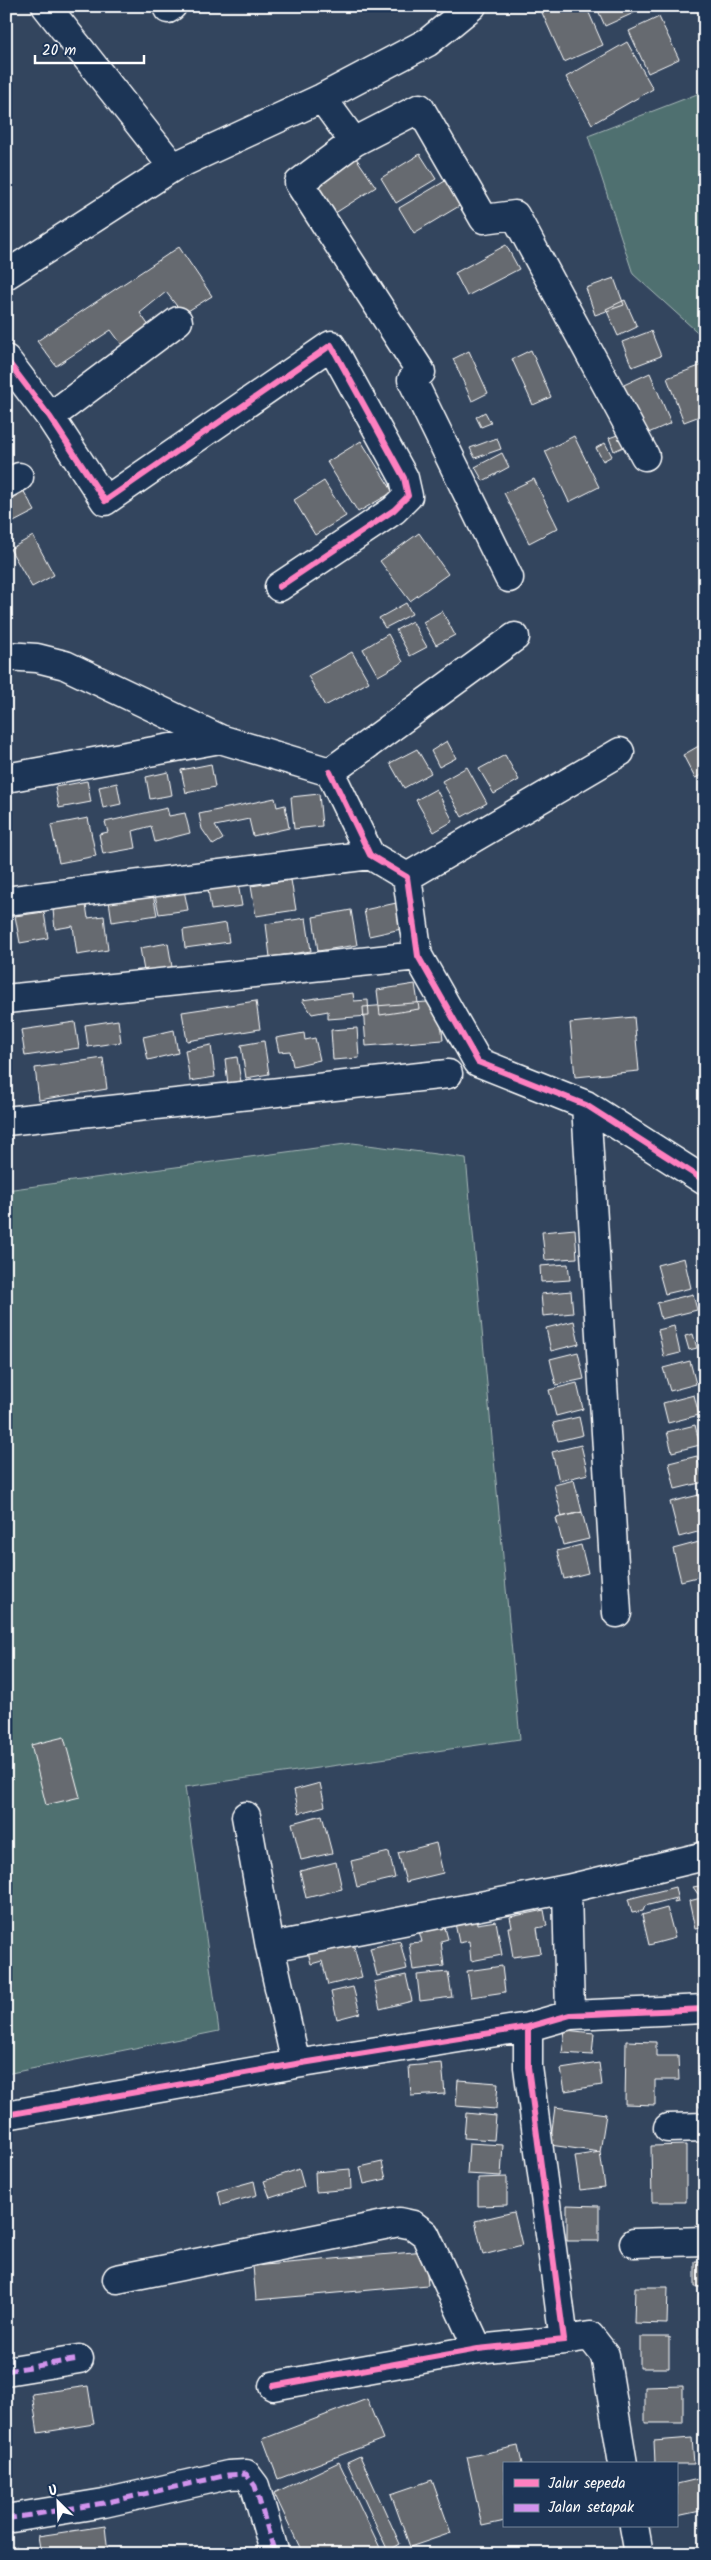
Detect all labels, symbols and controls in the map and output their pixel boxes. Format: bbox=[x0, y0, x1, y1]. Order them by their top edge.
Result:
scale bar bbox=[35, 32, 144, 64]
text: 20 m bbox=[42, 39, 76, 63]
legend bbox=[503, 2462, 678, 2528]
text: Jalur sepeda bbox=[548, 2472, 626, 2496]
north arrow bbox=[32, 2478, 82, 2528]
text: U bbox=[45, 2479, 62, 2503]
text: Jalan setapak bbox=[548, 2496, 635, 2520]

